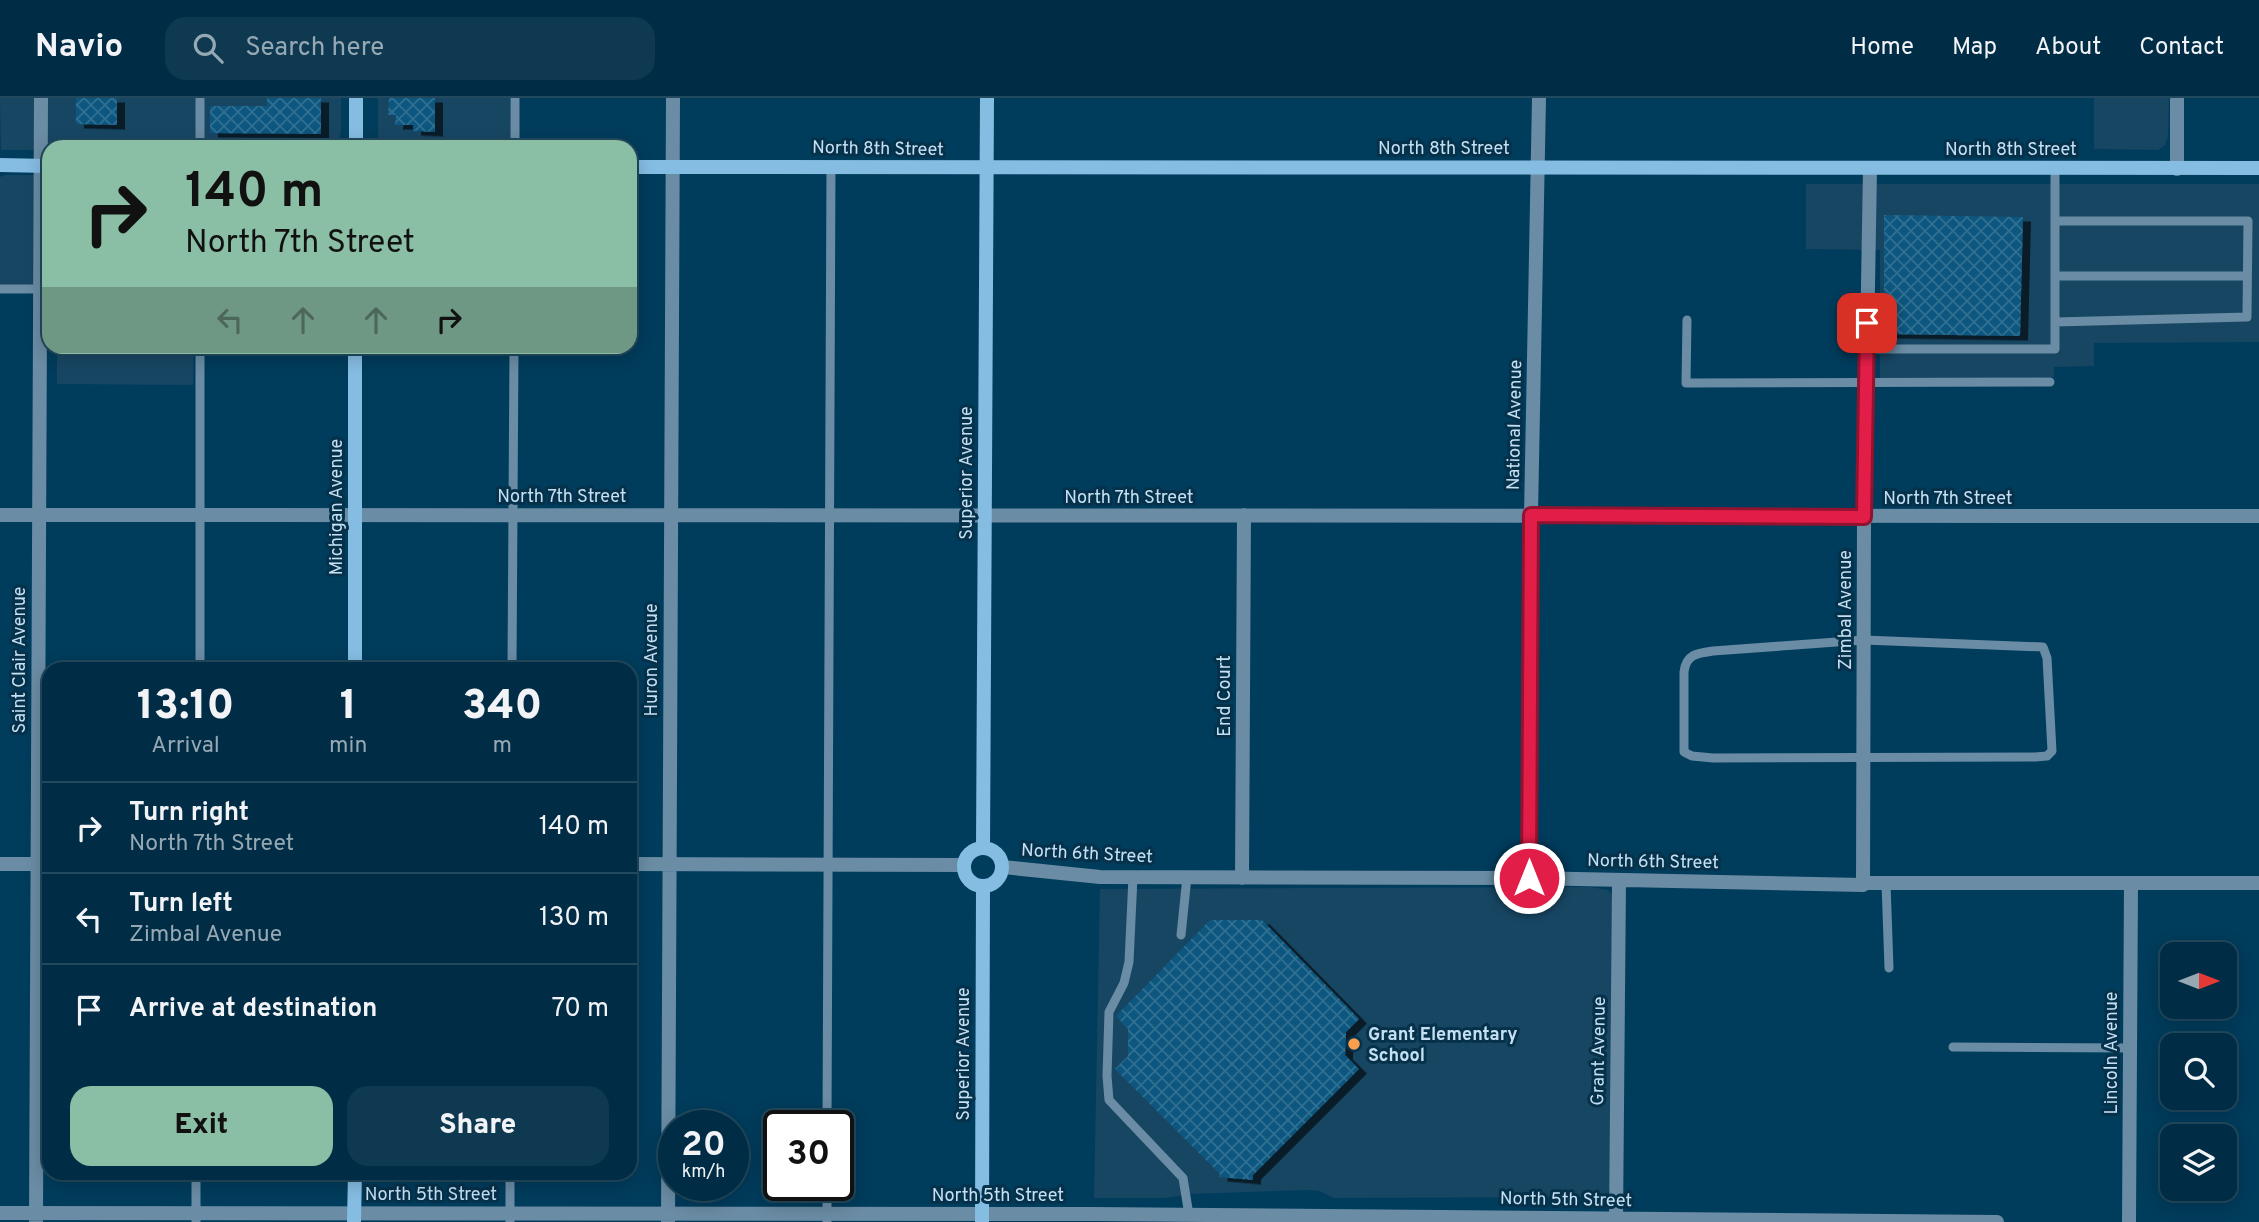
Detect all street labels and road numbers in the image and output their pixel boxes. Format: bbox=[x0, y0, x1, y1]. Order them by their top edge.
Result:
street label: North 8th Street bbox=[812, 137, 944, 162]
street label: North 8th Street bbox=[1378, 138, 1510, 161]
street label: North 8th Street bbox=[1945, 139, 2077, 162]
street label: National Avenue bbox=[1503, 360, 1528, 490]
street label: Superior Avenue bbox=[956, 406, 979, 540]
street label: Michigan Avenue bbox=[326, 439, 349, 575]
street label: North 7th Street bbox=[497, 486, 627, 509]
street label: North 7th Street bbox=[1064, 487, 1194, 510]
street label: North 7th Street bbox=[1883, 488, 2013, 511]
street label: Zimbal Avenue bbox=[1835, 550, 1858, 670]
street label: Saint Clair Avenue bbox=[9, 587, 32, 733]
street label: Huron Avenue bbox=[641, 603, 664, 717]
street label: End Court bbox=[1214, 655, 1237, 737]
street label: North 6th Street bbox=[1020, 840, 1153, 869]
street label: North 6th Street bbox=[1587, 850, 1719, 875]
street label: Superior Avenue bbox=[953, 987, 976, 1121]
street label: Lincoln Avenue bbox=[2101, 992, 2124, 1114]
street label: Grant Avenue bbox=[1587, 996, 1612, 1106]
street label: North 5th Street bbox=[365, 1184, 497, 1207]
street label: North 5th Street bbox=[932, 1185, 1064, 1208]
street label: North 5th Street bbox=[1500, 1188, 1632, 1213]

